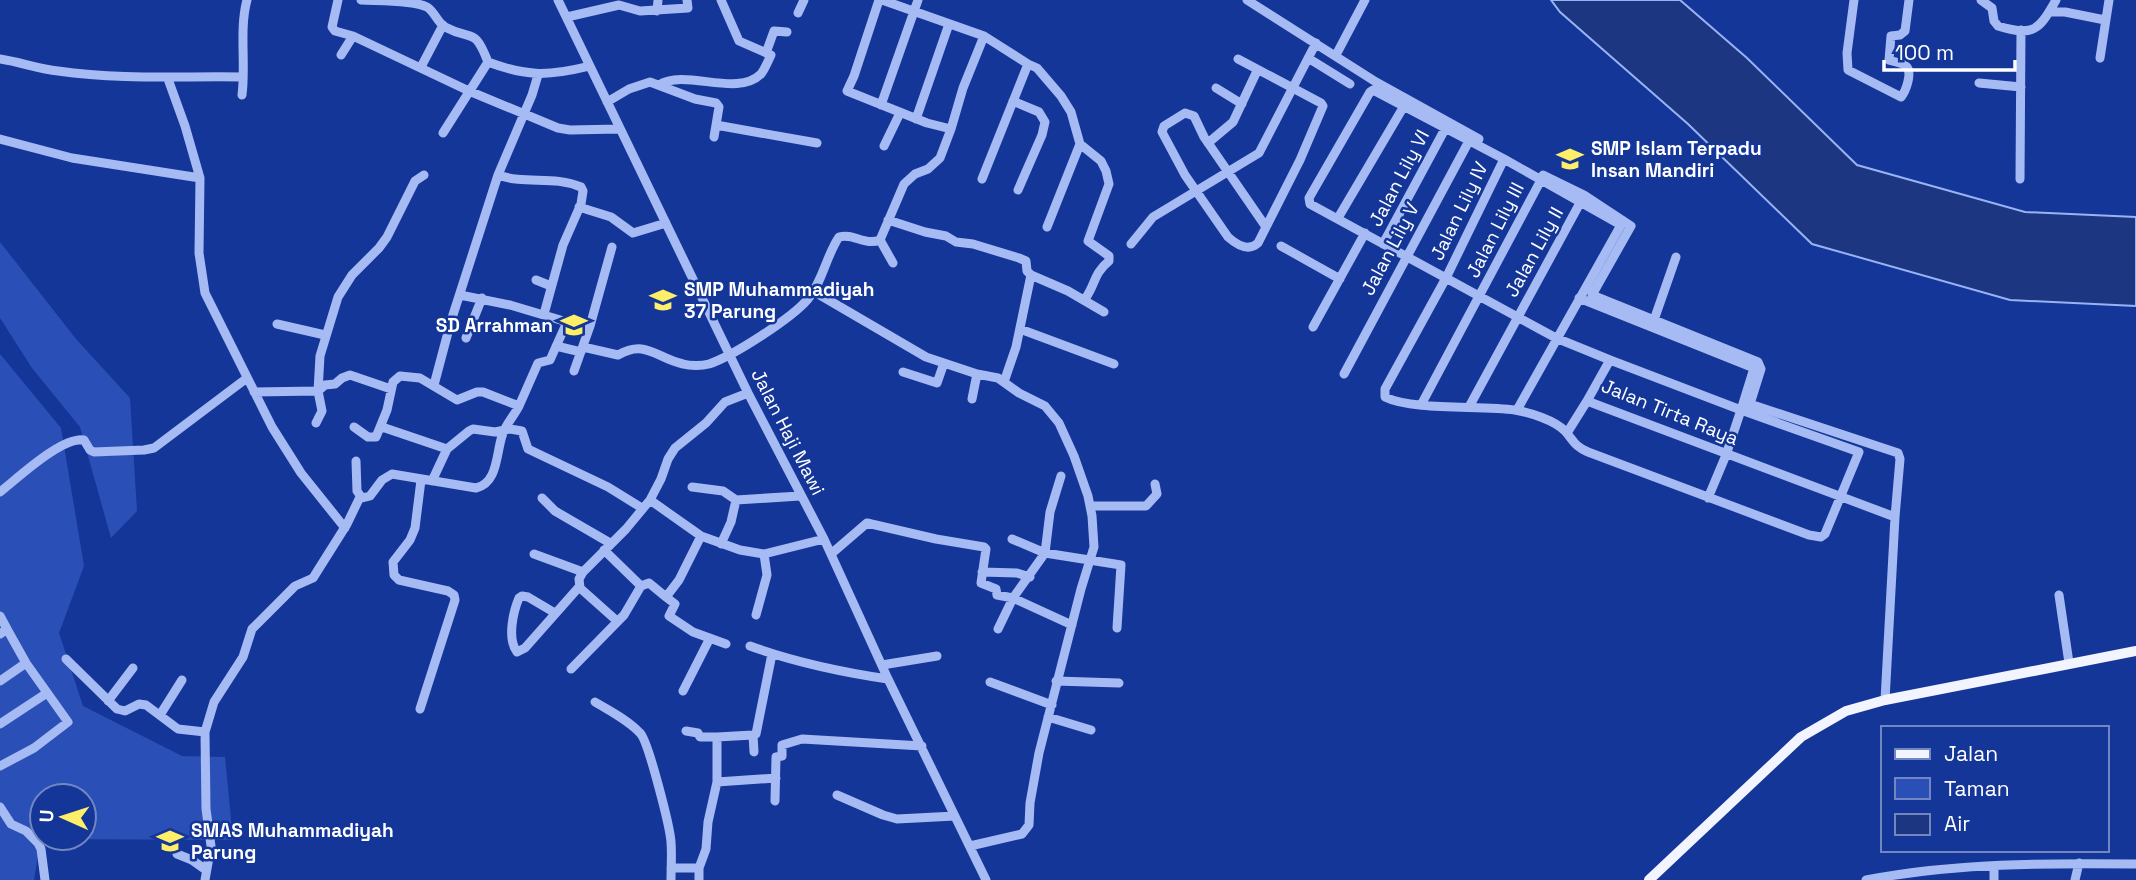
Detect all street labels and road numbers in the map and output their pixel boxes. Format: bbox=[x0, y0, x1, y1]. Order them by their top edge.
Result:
street label: Jalan Lily VI bbox=[1363, 125, 1435, 231]
street label: Jalan Lily IV bbox=[1424, 157, 1494, 264]
street label: Jalan Lily III bbox=[1460, 178, 1530, 282]
street label: Jalan Lily V bbox=[1355, 198, 1425, 300]
street label: Jalan Lily II bbox=[1499, 203, 1569, 301]
street label: Jalan Haji Mawi bbox=[745, 365, 831, 499]
street label: Jalan Tirta Raya bbox=[1598, 373, 1742, 451]

